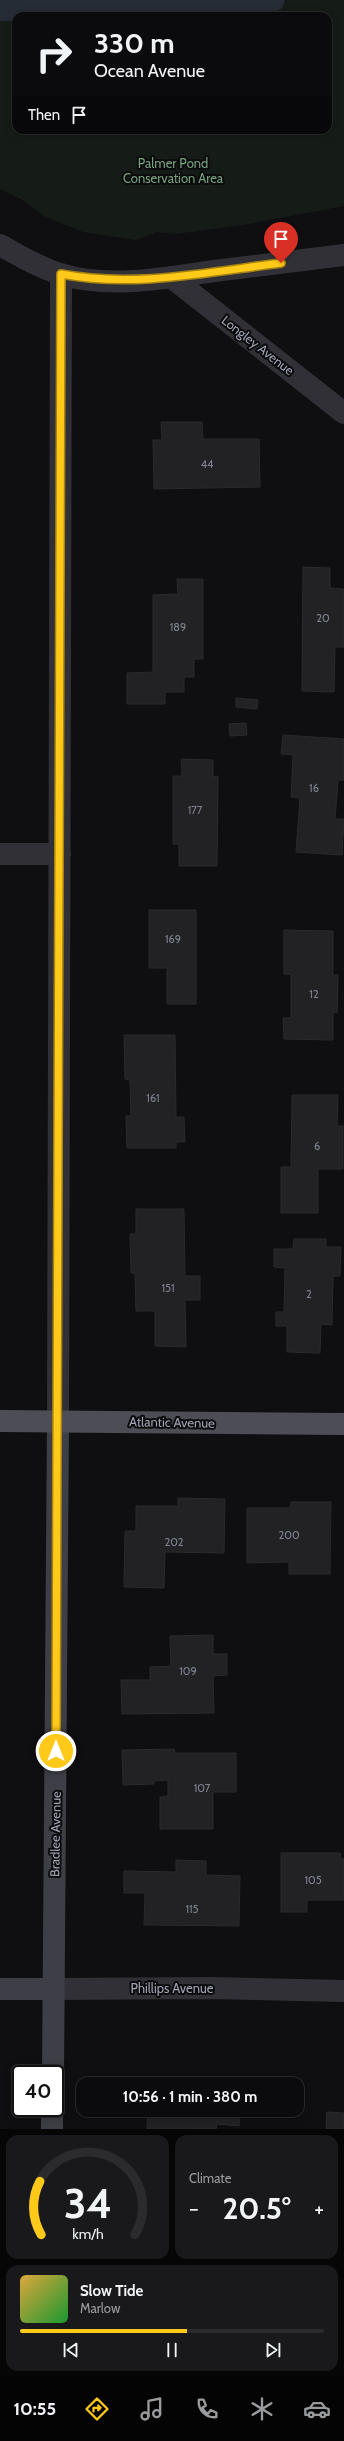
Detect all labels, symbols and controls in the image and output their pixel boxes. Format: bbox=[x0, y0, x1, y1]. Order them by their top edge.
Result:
text: 330 m bbox=[94, 26, 175, 60]
icon: right bbox=[28, 28, 80, 80]
text: Ocean Avenue bbox=[94, 60, 205, 82]
icon: arrive bbox=[68, 104, 90, 126]
text: Then bbox=[28, 106, 60, 124]
park label: Palmer Pond Conservation Area bbox=[123, 155, 224, 186]
pin bbox=[264, 222, 298, 263]
icon: arrive bbox=[270, 228, 292, 250]
street label: Longley Avenue bbox=[219, 312, 298, 378]
house number: 44 bbox=[201, 457, 214, 471]
house number: 20 bbox=[316, 611, 330, 625]
house number: 189 bbox=[170, 620, 186, 634]
house number: 16 bbox=[309, 781, 319, 795]
house number: 177 bbox=[188, 803, 203, 817]
house number: 169 bbox=[165, 932, 181, 946]
house number: 12 bbox=[309, 987, 319, 1001]
house number: 161 bbox=[146, 1091, 160, 1105]
house number: 6 bbox=[314, 1139, 320, 1153]
house number: 151 bbox=[161, 1281, 175, 1295]
house number: 2 bbox=[306, 1287, 312, 1301]
street label: Atlantic Avenue bbox=[129, 1413, 215, 1431]
house number: 200 bbox=[278, 1528, 300, 1542]
house number: 202 bbox=[164, 1535, 184, 1549]
house number: 109 bbox=[179, 1664, 197, 1678]
position arrow bbox=[35, 1730, 77, 1772]
house number: 107 bbox=[194, 1781, 211, 1795]
street label: Bradlee Avenue bbox=[46, 1791, 64, 1877]
house number: 105 bbox=[304, 1873, 322, 1887]
house number: 115 bbox=[185, 1902, 199, 1916]
street label: Phillips Avenue bbox=[131, 1980, 214, 1996]
speed limit sign: 40 bbox=[12, 2065, 64, 2117]
text: 10:56 · 1 min · 380 m bbox=[123, 2088, 257, 2106]
text: Climate bbox=[189, 2170, 231, 2186]
text: 34 bbox=[63, 2178, 112, 2228]
text: 20.5° bbox=[222, 2190, 291, 2227]
text: − bbox=[189, 2195, 199, 2222]
text: + bbox=[314, 2195, 324, 2222]
text: km/h bbox=[72, 2225, 103, 2243]
text: Slow Tide bbox=[80, 2282, 143, 2300]
text: Marlow bbox=[80, 2300, 120, 2316]
icon: previous bbox=[60, 2339, 82, 2361]
icon: pause bbox=[161, 2339, 183, 2361]
icon: next bbox=[262, 2339, 284, 2361]
icon: directions bbox=[83, 2395, 111, 2423]
icon: music bbox=[138, 2395, 166, 2423]
icon: phone bbox=[193, 2395, 221, 2423]
icon: climate bbox=[248, 2395, 276, 2423]
icon: car bbox=[303, 2395, 331, 2423]
text: 10:55 bbox=[13, 2398, 56, 2420]

